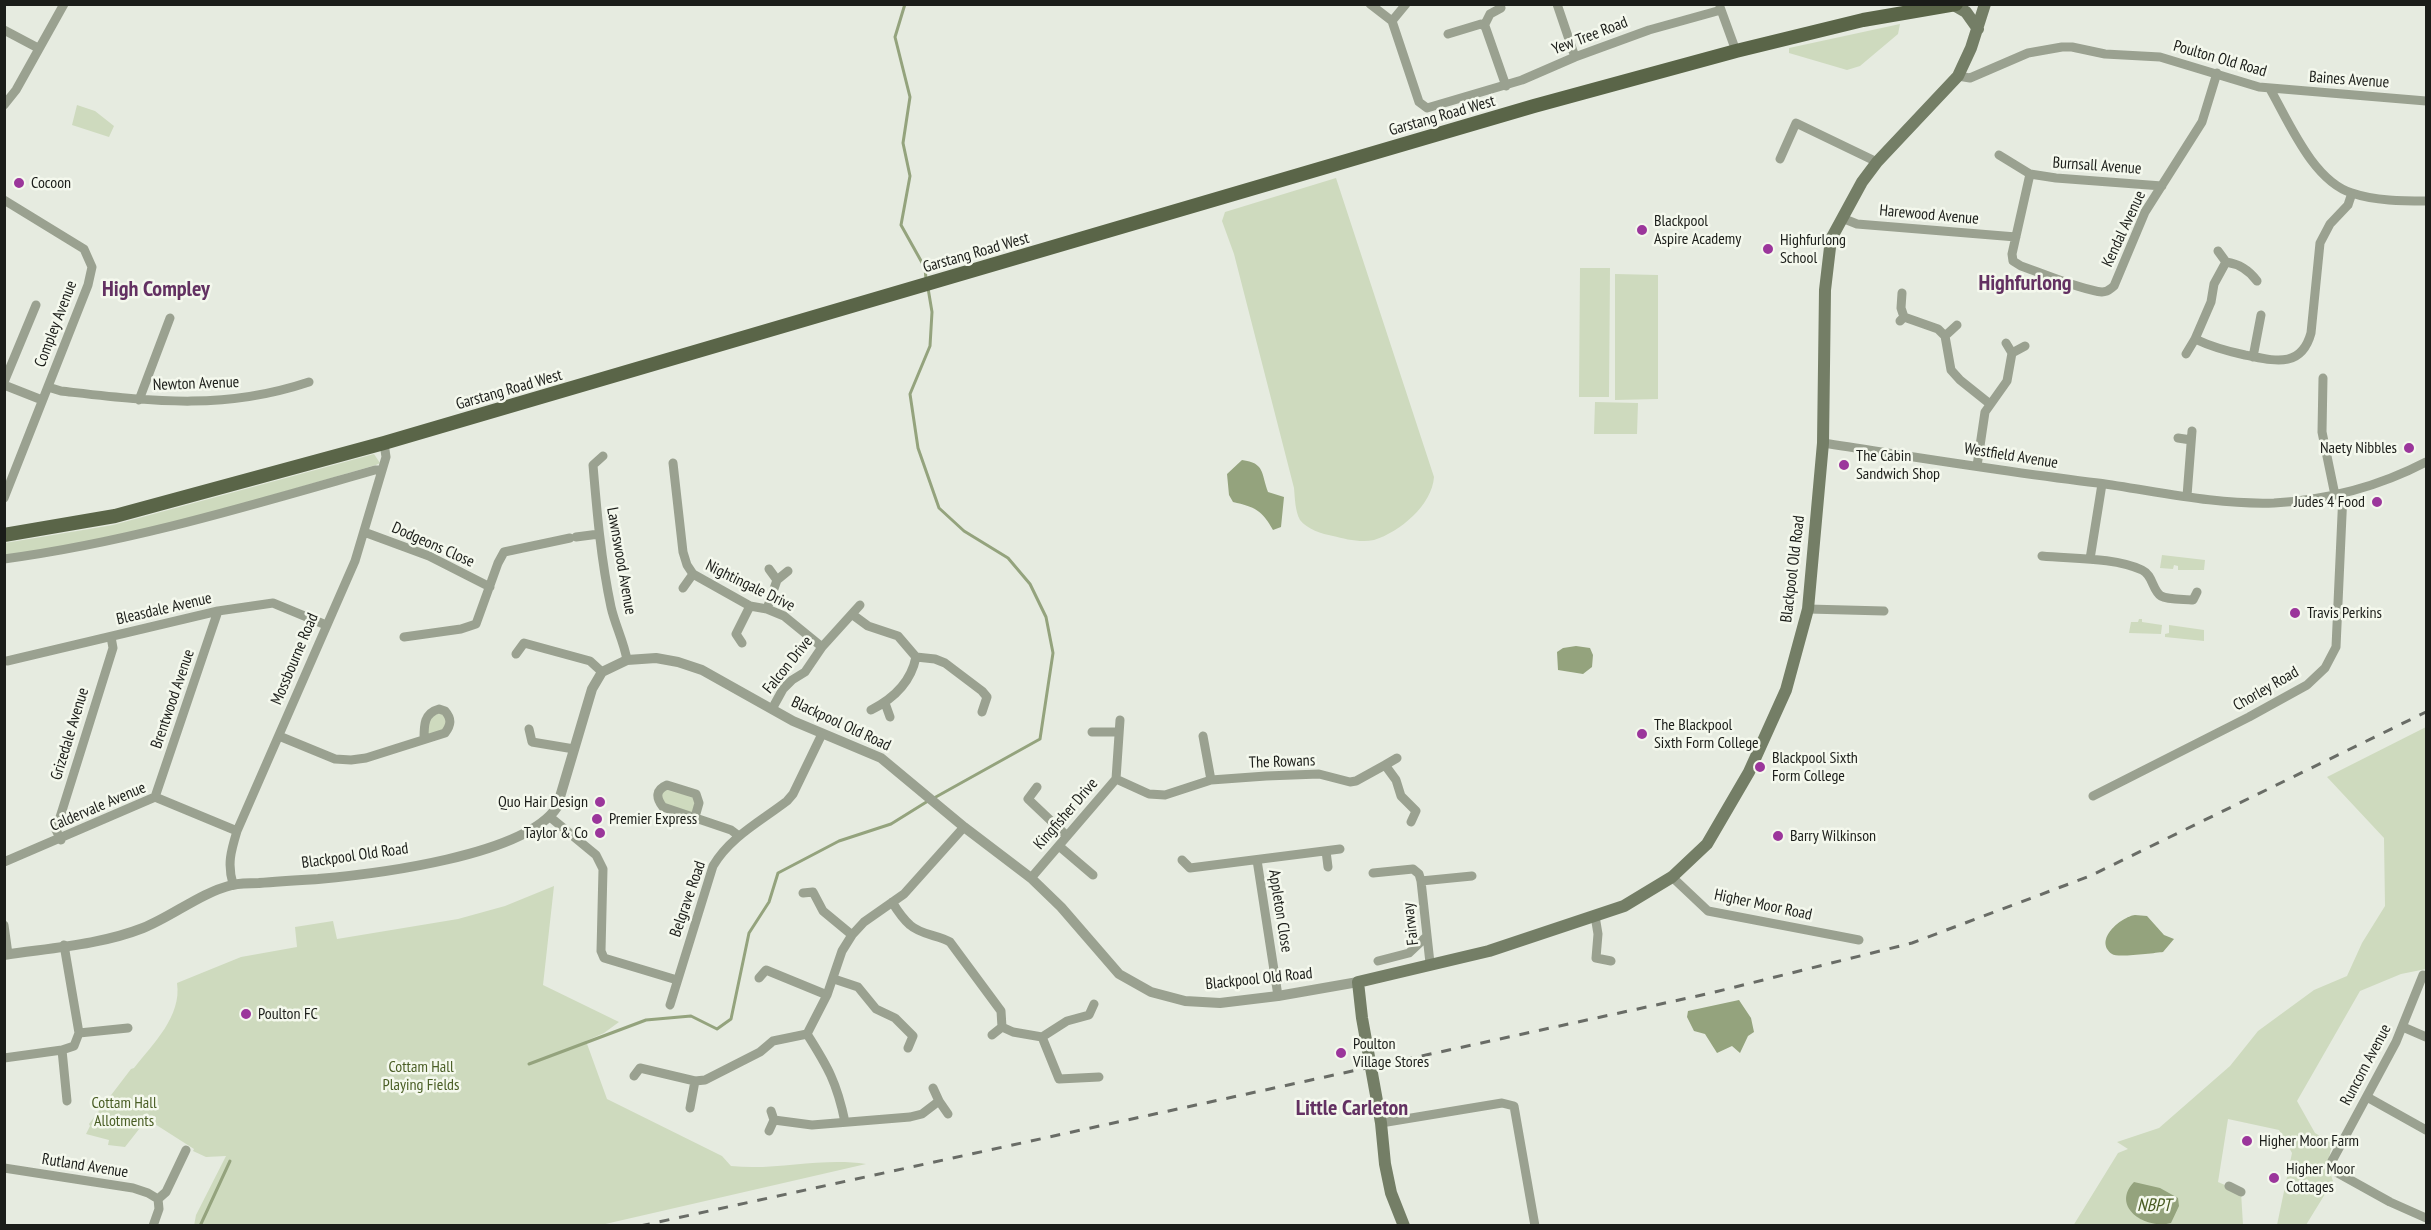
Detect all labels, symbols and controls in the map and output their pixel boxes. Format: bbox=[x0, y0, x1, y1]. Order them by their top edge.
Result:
street label: Yew Tree Road bbox=[1550, 13, 1630, 59]
street label: Poulton Old Road bbox=[2171, 37, 2269, 81]
street label: Baines Avenue bbox=[2308, 68, 2390, 92]
street label: Garstang Road West bbox=[1387, 92, 1497, 140]
street label: Burnsall Avenue bbox=[2052, 153, 2142, 179]
place label: Cocoon bbox=[31, 173, 71, 193]
marker: Cocoon bbox=[12, 176, 26, 190]
street label: Kendal Avenue bbox=[2098, 188, 2150, 270]
street label: Harewood Avenue bbox=[1878, 201, 1980, 229]
place label: Blackpool Aspire Academy bbox=[1654, 211, 1741, 249]
marker: Blackpool Aspire Academy bbox=[1635, 223, 1649, 237]
street label: Garstang Road West bbox=[921, 229, 1031, 277]
place label: Highfurlong School bbox=[1780, 230, 1846, 268]
marker: Highfurlong School bbox=[1761, 242, 1775, 256]
district label: Highfurlong bbox=[1978, 271, 2072, 297]
district label: High Compley bbox=[102, 277, 210, 303]
street label: Compley Avenue bbox=[31, 278, 81, 370]
street label: Garstang Road West bbox=[454, 366, 564, 414]
street label: Newton Avenue bbox=[152, 373, 240, 395]
place label: Naety Nibbles bbox=[2320, 438, 2397, 458]
street label: Westfield Avenue bbox=[1963, 439, 2059, 473]
marker: Naety Nibbles bbox=[2402, 441, 2416, 455]
place label: The Cabin Sandwich Shop bbox=[1856, 446, 1940, 484]
marker: The Cabin Sandwich Shop bbox=[1837, 458, 1851, 472]
place label: Judes 4 Food bbox=[2294, 492, 2365, 512]
marker: Judes 4 Food bbox=[2370, 495, 2384, 509]
street label: Lawnswood Avenue bbox=[602, 506, 640, 616]
street label: Blackpool Old Road bbox=[1777, 514, 1809, 624]
street label: Dodgeons Close bbox=[389, 518, 477, 572]
street label: Nightingale Drive bbox=[702, 556, 798, 616]
street label: Bleasdale Avenue bbox=[114, 589, 214, 629]
place label: Travis Perkins bbox=[2307, 603, 2382, 623]
marker: Travis Perkins bbox=[2288, 606, 2302, 620]
street label: Mossbourne Road bbox=[267, 610, 323, 708]
street label: Falcon Drive bbox=[759, 632, 817, 698]
street label: Brentwood Avenue bbox=[147, 647, 199, 751]
street label: Chorley Road bbox=[2230, 663, 2302, 715]
street label: Grizedale Avenue bbox=[47, 686, 93, 782]
street label: Blackpool Old Road bbox=[788, 693, 894, 755]
place label: The Blackpool Sixth Form College bbox=[1654, 715, 1759, 753]
marker: The Blackpool Sixth Form College bbox=[1635, 727, 1649, 741]
place label: Blackpool Sixth Form College bbox=[1772, 748, 1858, 786]
street label: The Rowans bbox=[1249, 751, 1315, 773]
marker: Blackpool Sixth Form College bbox=[1753, 760, 1767, 774]
street label: Kingfisher Drive bbox=[1030, 774, 1102, 854]
street label: Caldervale Avenue bbox=[47, 778, 149, 836]
place label: Quo Hair Design bbox=[498, 792, 588, 812]
marker: Quo Hair Design bbox=[593, 795, 607, 809]
place label: Premier Express bbox=[609, 809, 697, 829]
marker: Premier Express bbox=[590, 812, 604, 826]
place label: Taylor & Co bbox=[524, 823, 588, 843]
marker: Taylor & Co bbox=[593, 826, 607, 840]
place label: Barry Wilkinson bbox=[1790, 826, 1876, 846]
marker: Barry Wilkinson bbox=[1771, 829, 1785, 843]
street label: Blackpool Old Road bbox=[300, 839, 410, 873]
street label: Belgrave Road bbox=[666, 858, 710, 940]
street label: Appleton Close bbox=[1264, 868, 1296, 954]
street label: Higher Moor Road bbox=[1712, 885, 1814, 925]
street label: Fairway bbox=[1399, 902, 1423, 946]
street label: Blackpool Old Road bbox=[1204, 964, 1314, 994]
place label: Poulton FC bbox=[258, 1004, 318, 1024]
marker: Poulton FC bbox=[239, 1007, 253, 1021]
street label: Runcorn Avenue bbox=[2337, 1021, 2395, 1109]
place label: Poulton Village Stores bbox=[1353, 1034, 1429, 1072]
marker: Poulton Village Stores bbox=[1334, 1046, 1348, 1060]
park label: Cottam Hall Playing Fields bbox=[383, 1057, 459, 1095]
park label: Cottam Hall Allotments bbox=[91, 1093, 157, 1131]
district label: Little Carleton bbox=[1296, 1096, 1408, 1122]
place label: Higher Moor Farm bbox=[2259, 1131, 2359, 1151]
marker: Higher Moor Farm bbox=[2240, 1134, 2254, 1148]
street label: Rutland Avenue bbox=[41, 1150, 129, 1182]
place label: Higher Moor Cottages bbox=[2286, 1159, 2355, 1197]
marker: Higher Moor Cottages bbox=[2267, 1171, 2281, 1185]
water label: NBPT bbox=[2137, 1195, 2171, 1217]

